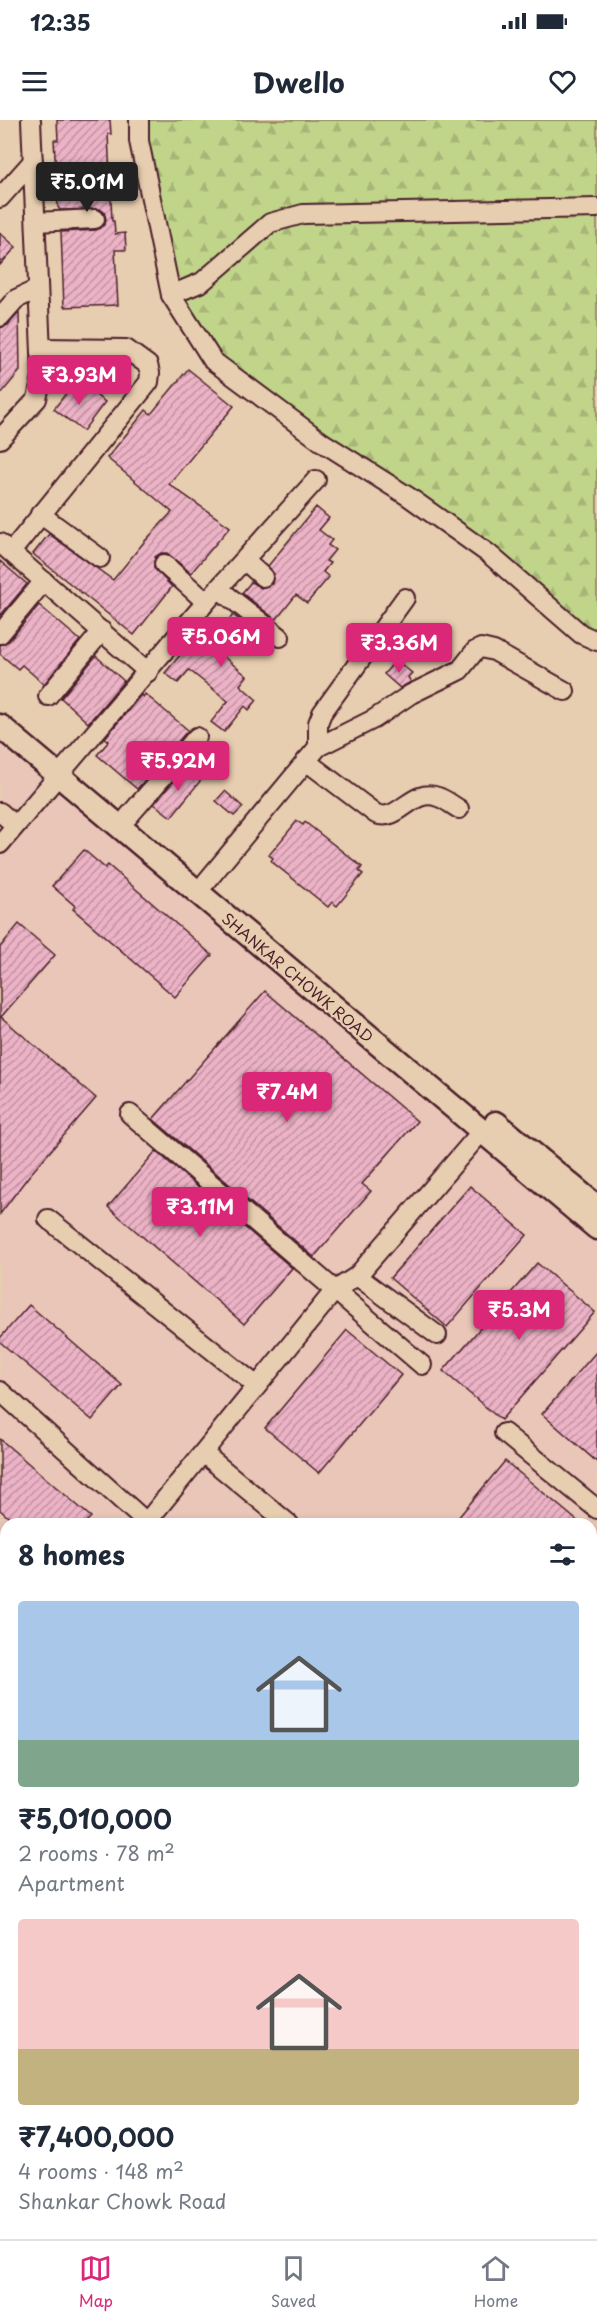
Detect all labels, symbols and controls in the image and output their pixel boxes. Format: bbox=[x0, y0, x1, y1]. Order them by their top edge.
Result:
text: 12:35 bbox=[30, 5, 91, 38]
text: Dwello bbox=[252, 61, 345, 102]
icon: menu bbox=[18, 65, 51, 98]
icon: heart bbox=[546, 65, 579, 98]
pin: ₹5.01M bbox=[38, 162, 136, 213]
text: ₹5.01M bbox=[50, 166, 124, 196]
pin: ₹3.93M bbox=[30, 355, 128, 406]
text: ₹3.93M bbox=[41, 359, 117, 389]
pin: ₹5.06M bbox=[172, 617, 270, 668]
text: ₹5.06M bbox=[181, 621, 261, 651]
pin: ₹3.36M bbox=[350, 623, 448, 674]
text: ₹3.36M bbox=[360, 627, 438, 657]
pin: ₹5.92M bbox=[129, 741, 227, 792]
text: ₹5.92M bbox=[140, 745, 216, 775]
street label: SHANKAR CHOWK ROAD bbox=[217, 907, 379, 1047]
pin: ₹7.4M bbox=[245, 1072, 329, 1123]
text: ₹7.4M bbox=[256, 1076, 318, 1106]
pin: ₹3.11M bbox=[151, 1187, 249, 1238]
text: ₹3.11M bbox=[166, 1191, 234, 1221]
pin: ₹5.3M bbox=[477, 1290, 561, 1341]
text: ₹5.3M bbox=[487, 1294, 551, 1324]
text: 8 homes bbox=[18, 1535, 125, 1574]
icon: filters bbox=[546, 1538, 579, 1571]
icon: home bbox=[245, 1640, 353, 1748]
text: ₹5,010,000 bbox=[18, 1799, 172, 1838]
text: 2 rooms · 78 m² bbox=[18, 1838, 175, 1868]
text: Apartment bbox=[18, 1868, 125, 1898]
icon: home bbox=[245, 1958, 353, 2066]
text: ₹7,400,000 bbox=[18, 2117, 174, 2156]
text: 4 rooms · 148 m² bbox=[18, 2156, 184, 2186]
text: Shankar Chowk Road bbox=[18, 2186, 227, 2216]
tab: Map bbox=[79, 2252, 113, 2312]
tab: Saved bbox=[271, 2252, 316, 2312]
tab: Home bbox=[474, 2252, 518, 2312]

